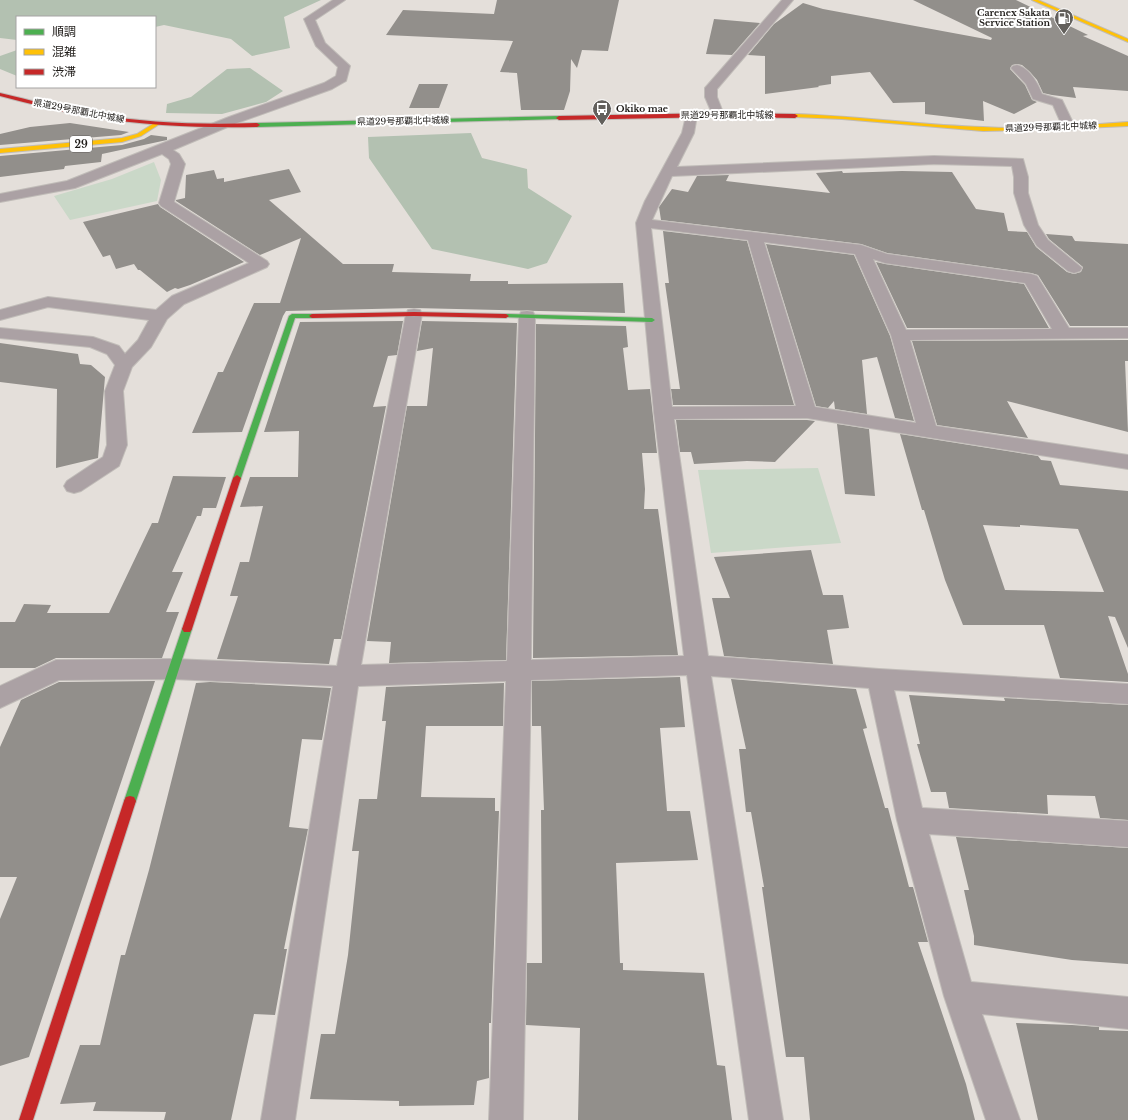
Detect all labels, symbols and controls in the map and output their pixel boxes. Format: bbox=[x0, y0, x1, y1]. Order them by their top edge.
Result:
place label: Carenex Sakata Service Station bbox=[977, 7, 1051, 28]
fuel station icon: Carenex Sakata Service Station bbox=[1053, 7, 1075, 35]
legend bbox=[16, 16, 156, 88]
text: 順調 bbox=[52, 24, 76, 39]
text: 混雑 bbox=[52, 44, 76, 59]
text: 渋滞 bbox=[52, 64, 76, 79]
street label: 県道29号那覇北中城線 bbox=[33, 96, 126, 125]
bus stop icon: Okiko mae bbox=[591, 98, 613, 126]
place label: Okiko mae bbox=[616, 103, 668, 114]
street label: 県道29号那覇北中城線 bbox=[681, 109, 774, 120]
street label: 県道29号那覇北中城線 bbox=[357, 114, 450, 127]
street label: 県道29号那覇北中城線 bbox=[1005, 119, 1098, 134]
road number: 29 bbox=[70, 136, 92, 152]

